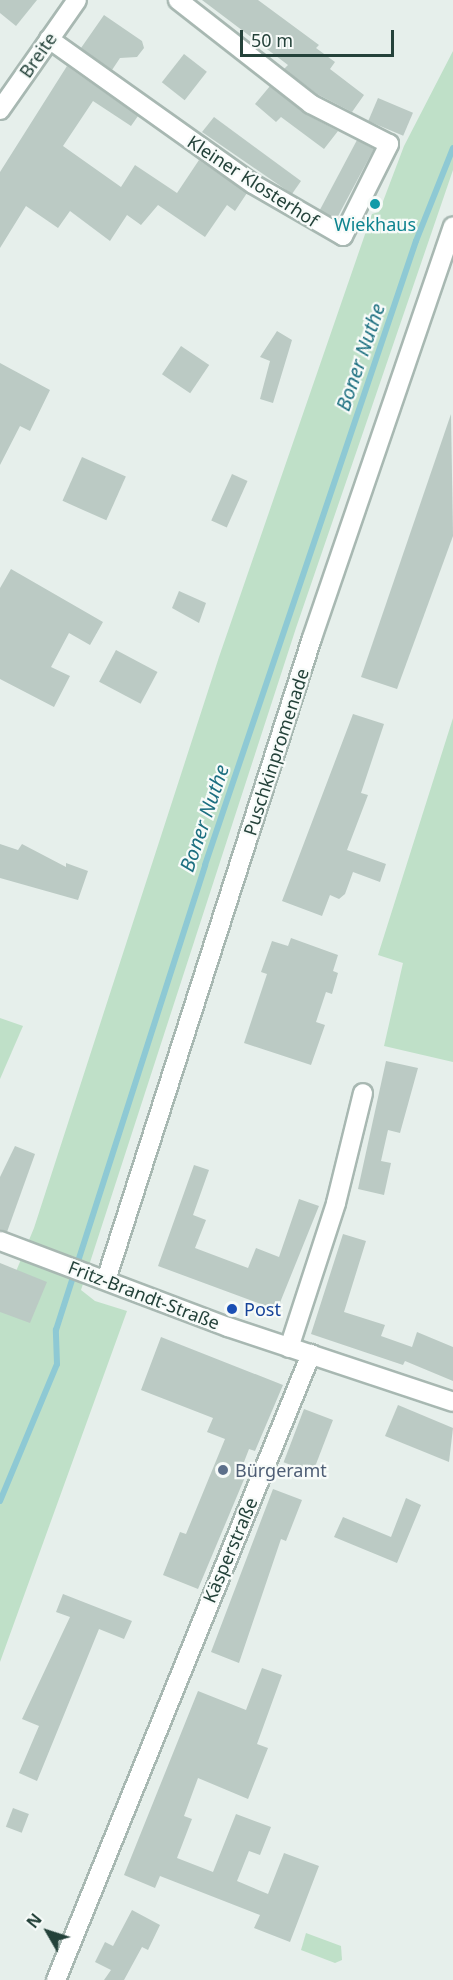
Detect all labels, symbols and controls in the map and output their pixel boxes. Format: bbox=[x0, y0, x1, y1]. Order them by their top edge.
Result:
scale bar bbox=[243, 18, 398, 56]
street label: Breite bbox=[15, 28, 61, 82]
text: 50 m bbox=[251, 28, 293, 52]
street label: Kleiner Klosterhof bbox=[184, 131, 322, 231]
marker: Wiekhaus bbox=[368, 197, 382, 211]
place label: Wiekhaus bbox=[334, 213, 416, 235]
water label: Boner Nuthe bbox=[330, 300, 390, 414]
street label: Puschkinpromenade bbox=[239, 666, 313, 838]
water label: Boner Nuthe bbox=[174, 761, 234, 875]
street label: Fritz-Brandt-Straße bbox=[65, 1256, 223, 1334]
place label: Post bbox=[244, 1298, 281, 1320]
marker: Post bbox=[225, 1302, 239, 1316]
place label: Bürgeramt bbox=[235, 1459, 327, 1481]
marker: Bürgeramt bbox=[216, 1463, 230, 1477]
street label: Käsperstraße bbox=[198, 1494, 262, 1606]
north arrow bbox=[18, 1902, 78, 1962]
text: N bbox=[21, 1909, 47, 1933]

